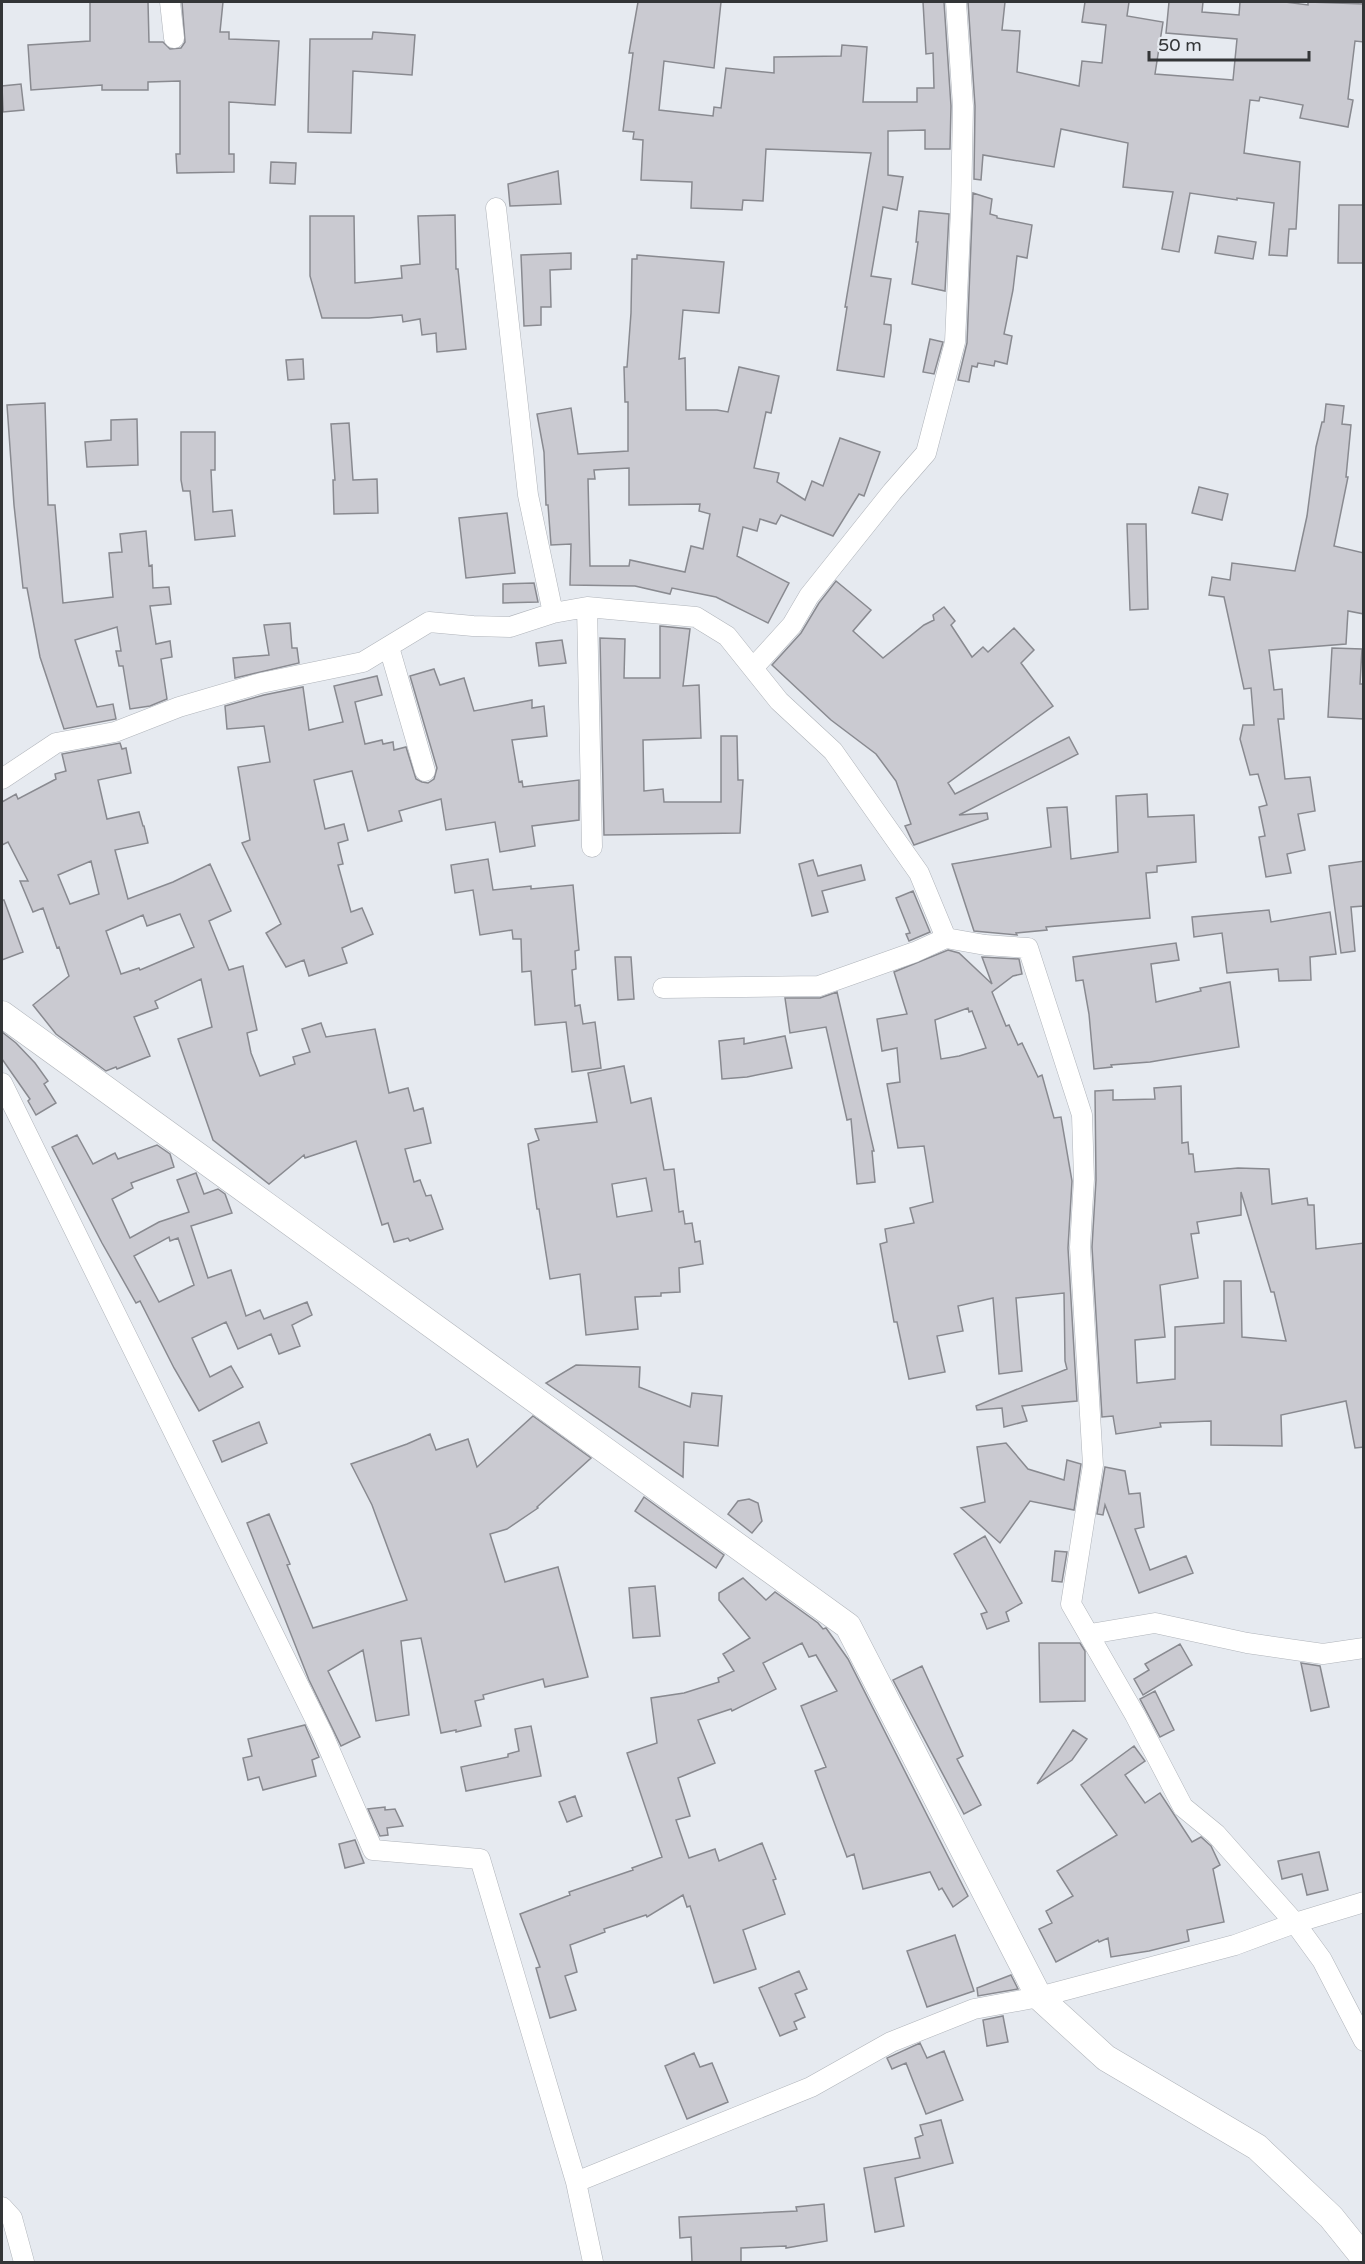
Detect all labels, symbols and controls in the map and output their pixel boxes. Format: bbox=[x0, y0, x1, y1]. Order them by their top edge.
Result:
scale bar bbox=[1149, 24, 1310, 62]
text: 50 m bbox=[1158, 34, 1202, 56]

